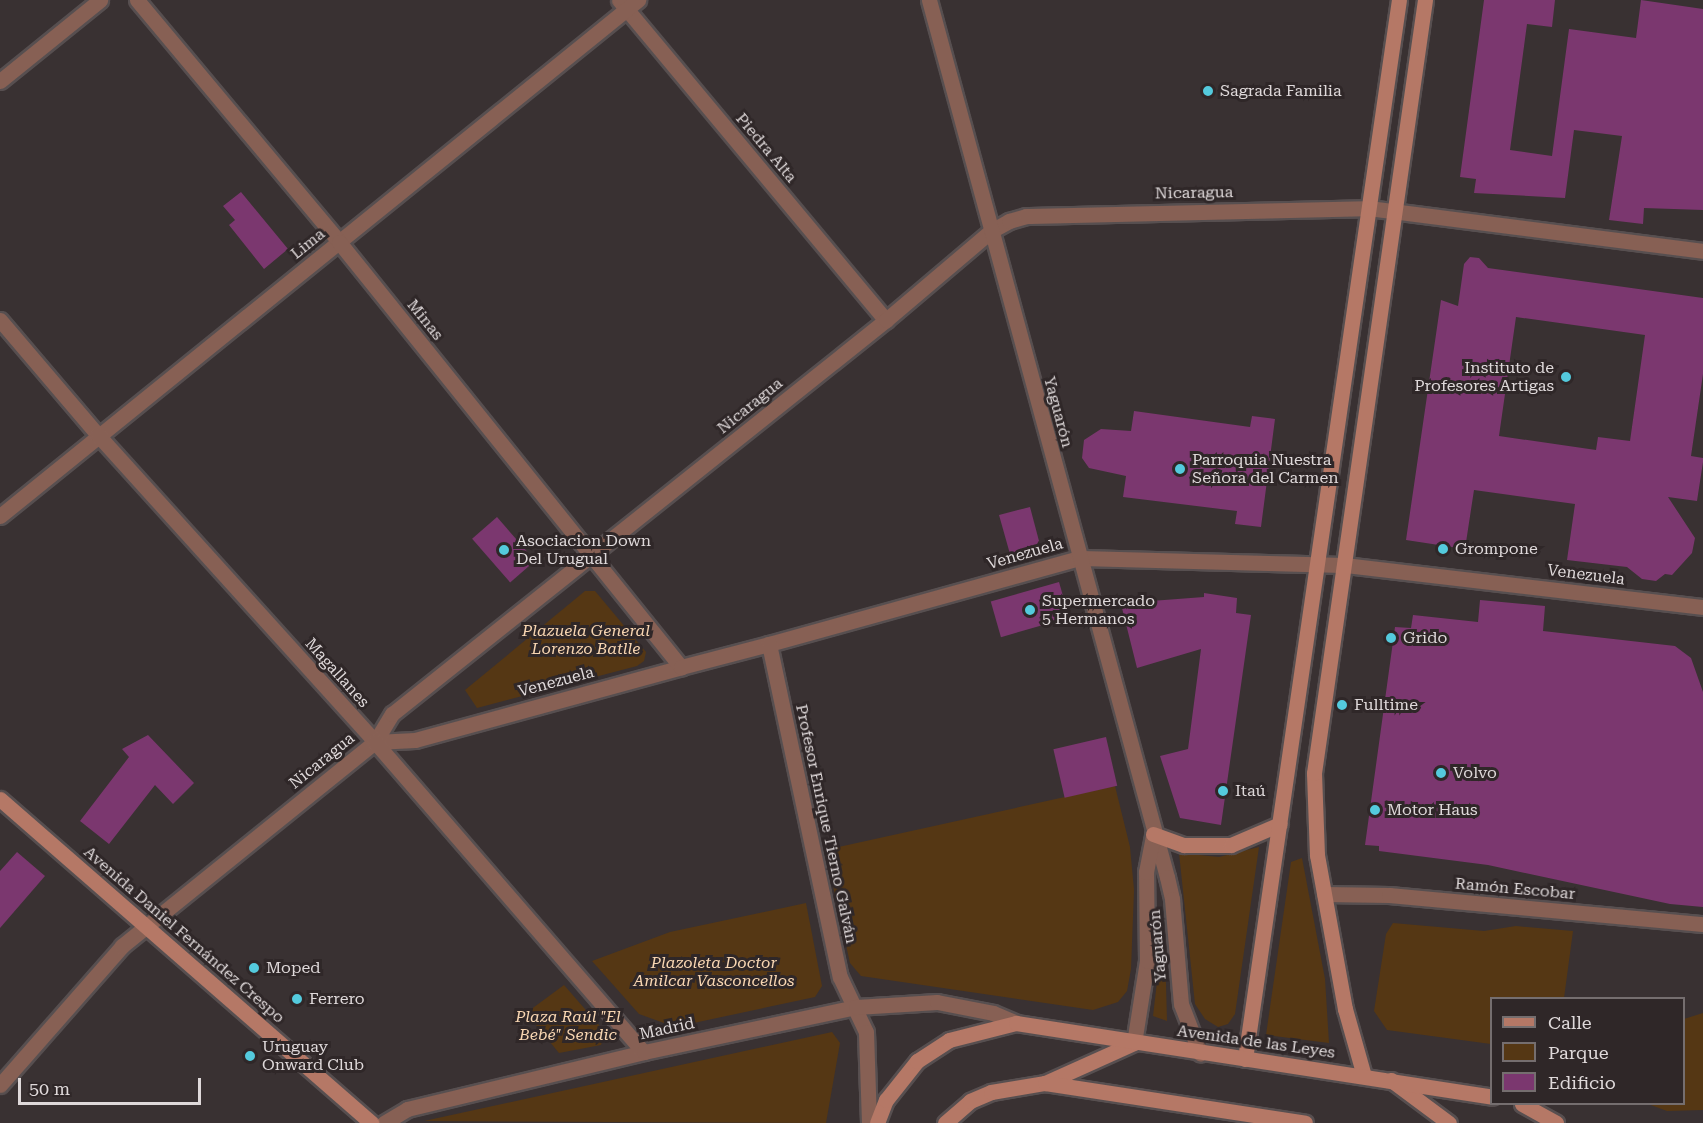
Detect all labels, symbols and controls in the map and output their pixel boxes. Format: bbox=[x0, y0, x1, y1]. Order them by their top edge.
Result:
place label: Sagrada Familia bbox=[1220, 81, 1342, 101]
marker: Sagrada Familia bbox=[1201, 84, 1215, 98]
street label: Piedra Alta bbox=[731, 109, 801, 187]
street label: Nicaragua bbox=[1155, 183, 1233, 203]
street label: Lima bbox=[287, 224, 329, 264]
street label: Minas bbox=[403, 296, 447, 344]
place label: Instituto de Profesores Artigas bbox=[1414, 358, 1554, 396]
marker: Instituto de Profesores Artigas bbox=[1559, 370, 1573, 384]
street label: Nicaragua bbox=[714, 374, 786, 438]
street label: Yaguarón bbox=[1039, 374, 1077, 450]
place label: Parroquia Nuestra Señora del Carmen bbox=[1192, 450, 1339, 488]
marker: Parroquia Nuestra Señora del Carmen bbox=[1173, 462, 1187, 476]
place label: Asociacion Down Del Urugual bbox=[516, 531, 651, 569]
street label: Venezuela bbox=[985, 534, 1065, 574]
place label: Grompone bbox=[1455, 539, 1538, 559]
marker: Grompone bbox=[1436, 542, 1450, 556]
marker: Asociacion Down Del Urugual bbox=[497, 543, 511, 557]
street label: Venezuela bbox=[1546, 561, 1626, 589]
place label: Supermercado 5 Hermanos bbox=[1042, 591, 1155, 629]
marker: Supermercado 5 Hermanos bbox=[1023, 603, 1037, 617]
park label: Plazuela General Lorenzo Batlle bbox=[522, 621, 650, 659]
place label: Grido bbox=[1403, 628, 1447, 648]
marker: Grido bbox=[1384, 631, 1398, 645]
street label: Magallanes bbox=[301, 634, 373, 712]
street label: Venezuela bbox=[516, 663, 596, 701]
place label: Fulltime bbox=[1354, 695, 1418, 715]
marker: Fulltime bbox=[1335, 698, 1349, 712]
street label: Profesor Enrique Tierno Galván bbox=[791, 703, 861, 945]
street label: Nicaragua bbox=[286, 729, 358, 793]
place label: Volvo bbox=[1453, 763, 1497, 783]
marker: Volvo bbox=[1434, 766, 1448, 780]
place label: Itaú bbox=[1235, 781, 1265, 801]
marker: Itaú bbox=[1216, 784, 1230, 798]
place label: Motor Haus bbox=[1387, 800, 1478, 820]
marker: Motor Haus bbox=[1368, 803, 1382, 817]
street label: Avenida Daniel Fernández Crespo bbox=[80, 843, 288, 1027]
street label: Ramón Escobar bbox=[1454, 874, 1576, 904]
street label: Yaguarón bbox=[1145, 909, 1171, 983]
park label: Plazoleta Doctor Amilcar Vasconcellos bbox=[634, 953, 794, 991]
place label: Moped bbox=[266, 958, 320, 978]
marker: Moped bbox=[247, 961, 261, 975]
place label: Ferrero bbox=[309, 989, 365, 1009]
marker: Ferrero bbox=[290, 992, 304, 1006]
legend bbox=[1490, 997, 1685, 1105]
park label: Plaza Raúl "El Bebé" Sendic bbox=[515, 1007, 621, 1045]
text: Calle bbox=[1548, 1012, 1592, 1033]
street label: Madrid bbox=[638, 1014, 696, 1044]
street label: Avenida de las Leyes bbox=[1176, 1021, 1336, 1063]
place label: Uruguay Onward Club bbox=[262, 1037, 364, 1075]
text: Parque bbox=[1548, 1042, 1609, 1063]
marker: Uruguay Onward Club bbox=[243, 1049, 257, 1063]
scale bar bbox=[21, 1066, 204, 1104]
text: Edificio bbox=[1548, 1072, 1616, 1093]
text: 50 m bbox=[29, 1078, 70, 1099]

